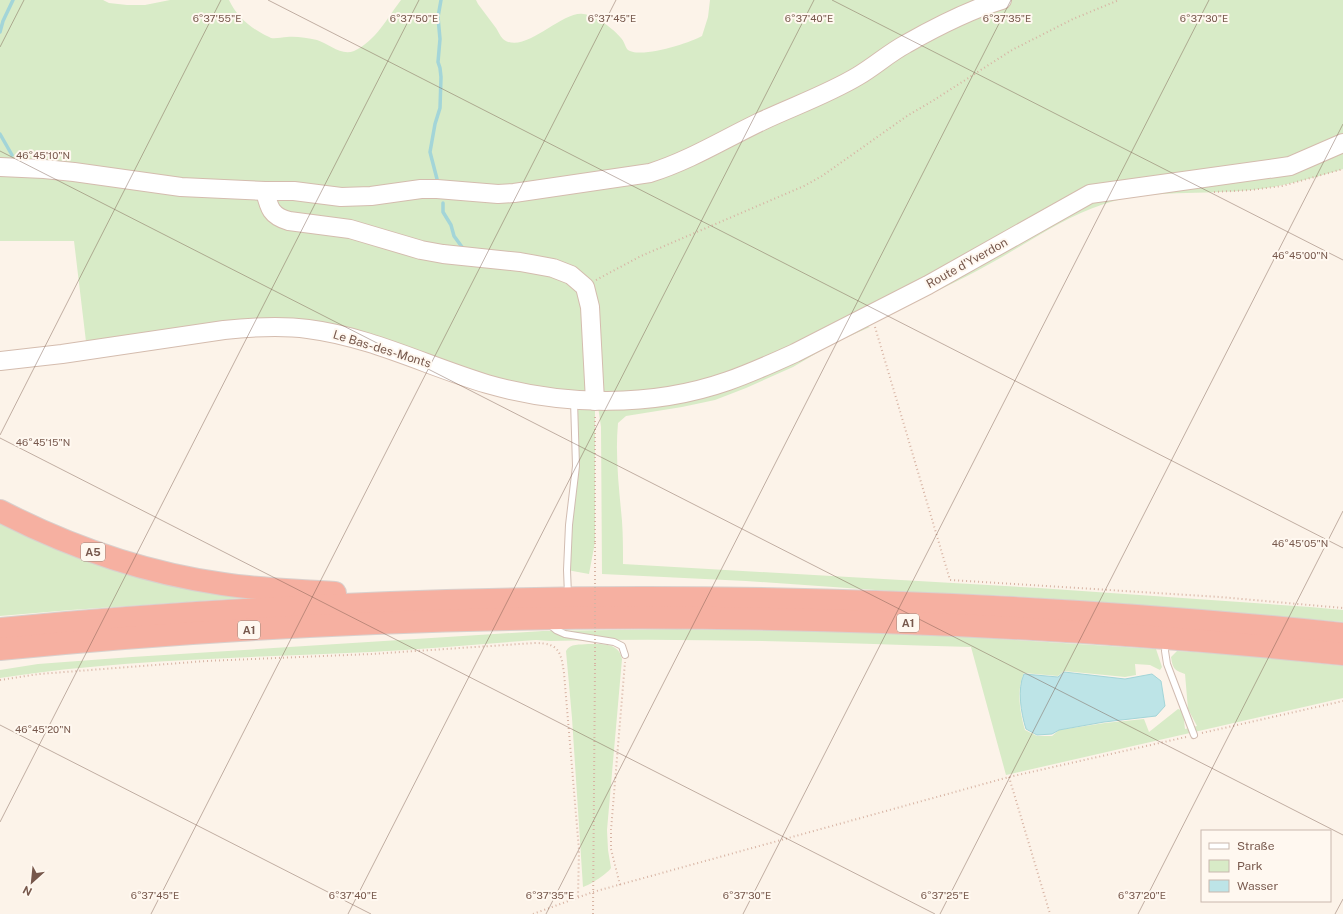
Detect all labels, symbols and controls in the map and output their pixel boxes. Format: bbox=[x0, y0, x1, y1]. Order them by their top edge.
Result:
text: 6°37'55"E bbox=[193, 12, 241, 24]
text: 6°37'50"E bbox=[390, 12, 438, 24]
text: 6°37'45"E bbox=[588, 12, 636, 24]
text: 6°37'40"E bbox=[785, 12, 833, 24]
text: 6°37'35"E bbox=[983, 12, 1031, 24]
text: 6°37'30"E bbox=[1180, 12, 1228, 24]
text: 46°45'10"N bbox=[16, 149, 70, 161]
street label: Route d'Yverdon bbox=[924, 235, 1010, 291]
text: 46°45'00"N bbox=[1272, 249, 1328, 261]
street label: Le Bas-des-Monts bbox=[331, 327, 433, 371]
text: 46°45'15"N bbox=[16, 436, 70, 448]
text: 46°45'05"N bbox=[1272, 537, 1328, 549]
road number: A5 bbox=[81, 543, 105, 561]
road number: A1 bbox=[897, 614, 919, 632]
road number: A1 bbox=[238, 621, 260, 639]
text: 46°45'20"N bbox=[15, 723, 71, 735]
legend bbox=[1201, 830, 1331, 902]
text: Straße bbox=[1237, 839, 1275, 853]
text: Park bbox=[1237, 859, 1263, 873]
north arrow bbox=[12, 862, 52, 902]
text: Wasser bbox=[1237, 879, 1278, 893]
text: N bbox=[21, 884, 34, 898]
text: 6°37'45"E bbox=[131, 889, 179, 901]
text: 6°37'40"E bbox=[329, 889, 377, 901]
text: 6°37'35"E bbox=[526, 889, 574, 901]
text: 6°37'30"E bbox=[723, 889, 771, 901]
text: 6°37'25"E bbox=[921, 889, 969, 901]
text: 6°37'20"E bbox=[1118, 889, 1166, 901]

